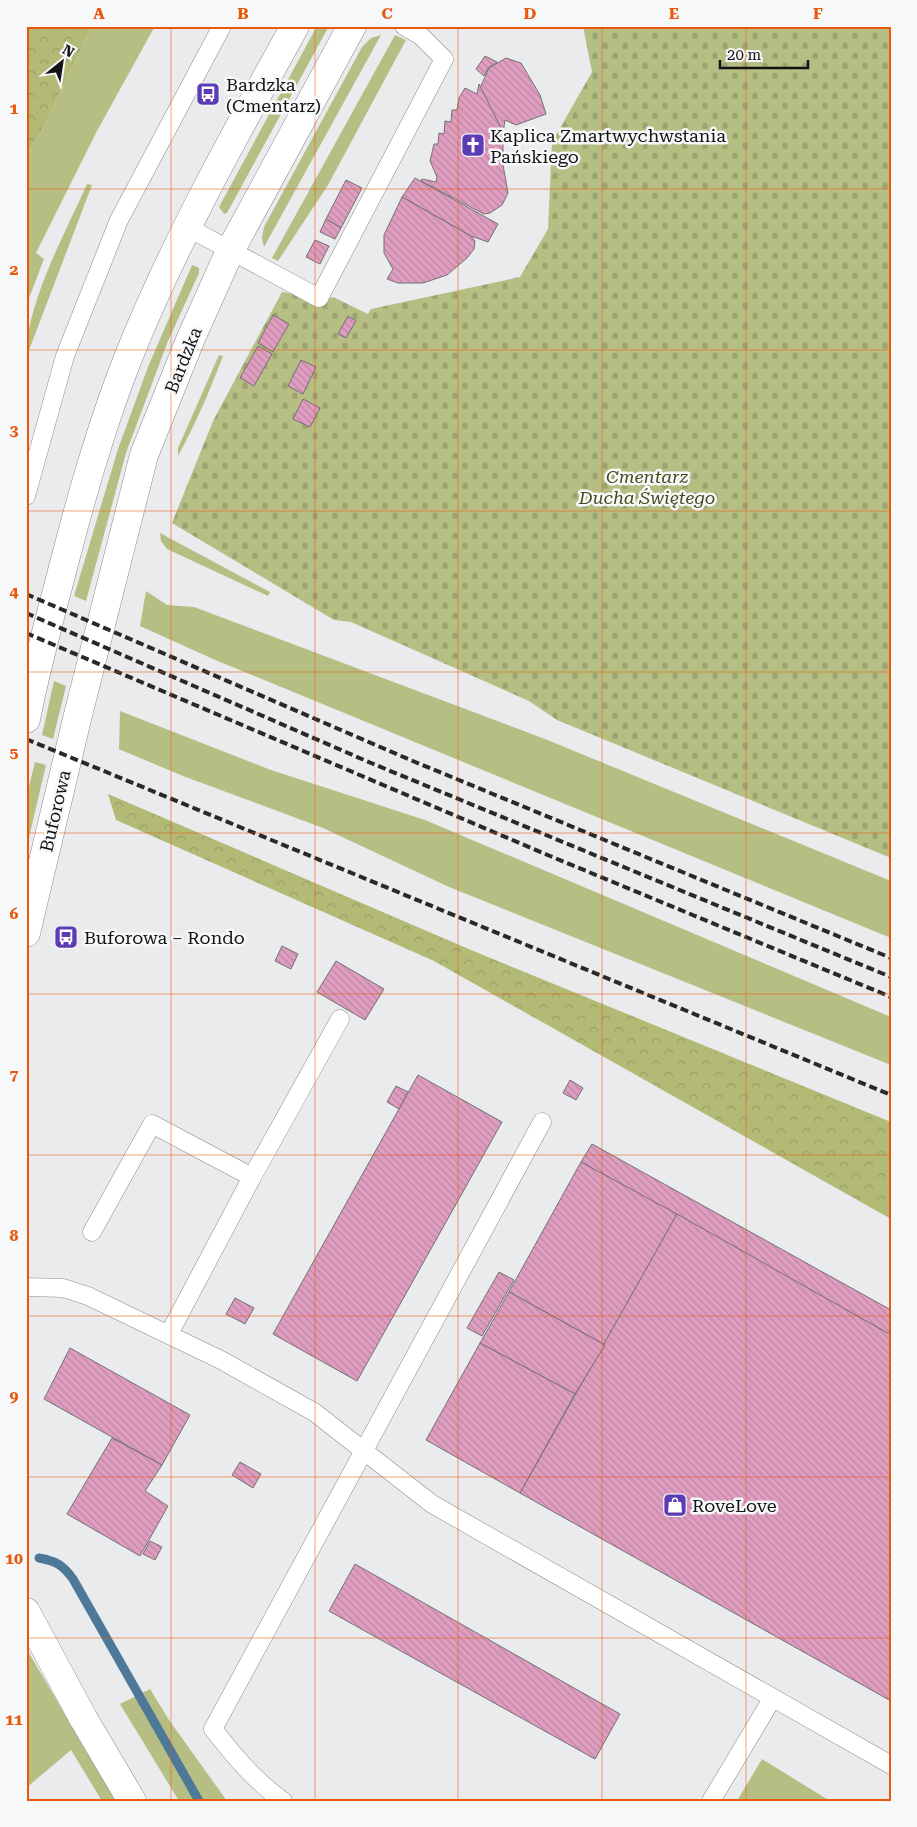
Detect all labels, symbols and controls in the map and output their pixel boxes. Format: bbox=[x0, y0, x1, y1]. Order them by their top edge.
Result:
text: A bbox=[93, 4, 105, 23]
text: B bbox=[237, 4, 249, 23]
text: C bbox=[381, 4, 393, 23]
text: D bbox=[524, 4, 537, 23]
text: E bbox=[669, 4, 679, 23]
text: F bbox=[813, 4, 823, 23]
north arrow bbox=[38, 38, 88, 88]
scale bar bbox=[720, 38, 807, 70]
text: N bbox=[60, 41, 77, 60]
text: 20 m bbox=[727, 46, 762, 64]
place label: Bardzka (Cmentarz) bbox=[226, 74, 321, 116]
bus stop icon: Bardzka (Cmentarz) bbox=[195, 81, 221, 107]
text: 1 bbox=[10, 99, 19, 118]
place label: Kaplica Zmartwychwstania Pańskiego bbox=[490, 125, 726, 167]
church icon: Kaplica Zmartwychwstania Pańskiego bbox=[460, 132, 486, 158]
text: 2 bbox=[10, 260, 19, 279]
street label: Bardzka bbox=[160, 324, 206, 396]
text: 3 bbox=[10, 421, 19, 440]
park label: Cmentarz Ducha Świętego bbox=[578, 466, 715, 508]
text: 4 bbox=[10, 582, 19, 601]
text: 5 bbox=[10, 743, 19, 762]
street label: Buforowa bbox=[35, 768, 75, 854]
text: 6 bbox=[10, 904, 19, 923]
bus stop icon: Buforowa – Rondo bbox=[53, 924, 79, 950]
place label: Buforowa – Rondo bbox=[84, 927, 245, 948]
text: 7 bbox=[10, 1065, 19, 1084]
text: 8 bbox=[10, 1226, 19, 1245]
text: 9 bbox=[10, 1387, 19, 1406]
shop icon: RoveLove bbox=[662, 1492, 688, 1518]
place label: RoveLove bbox=[692, 1495, 777, 1516]
text: 10 bbox=[5, 1549, 23, 1568]
text: 11 bbox=[5, 1710, 23, 1729]

